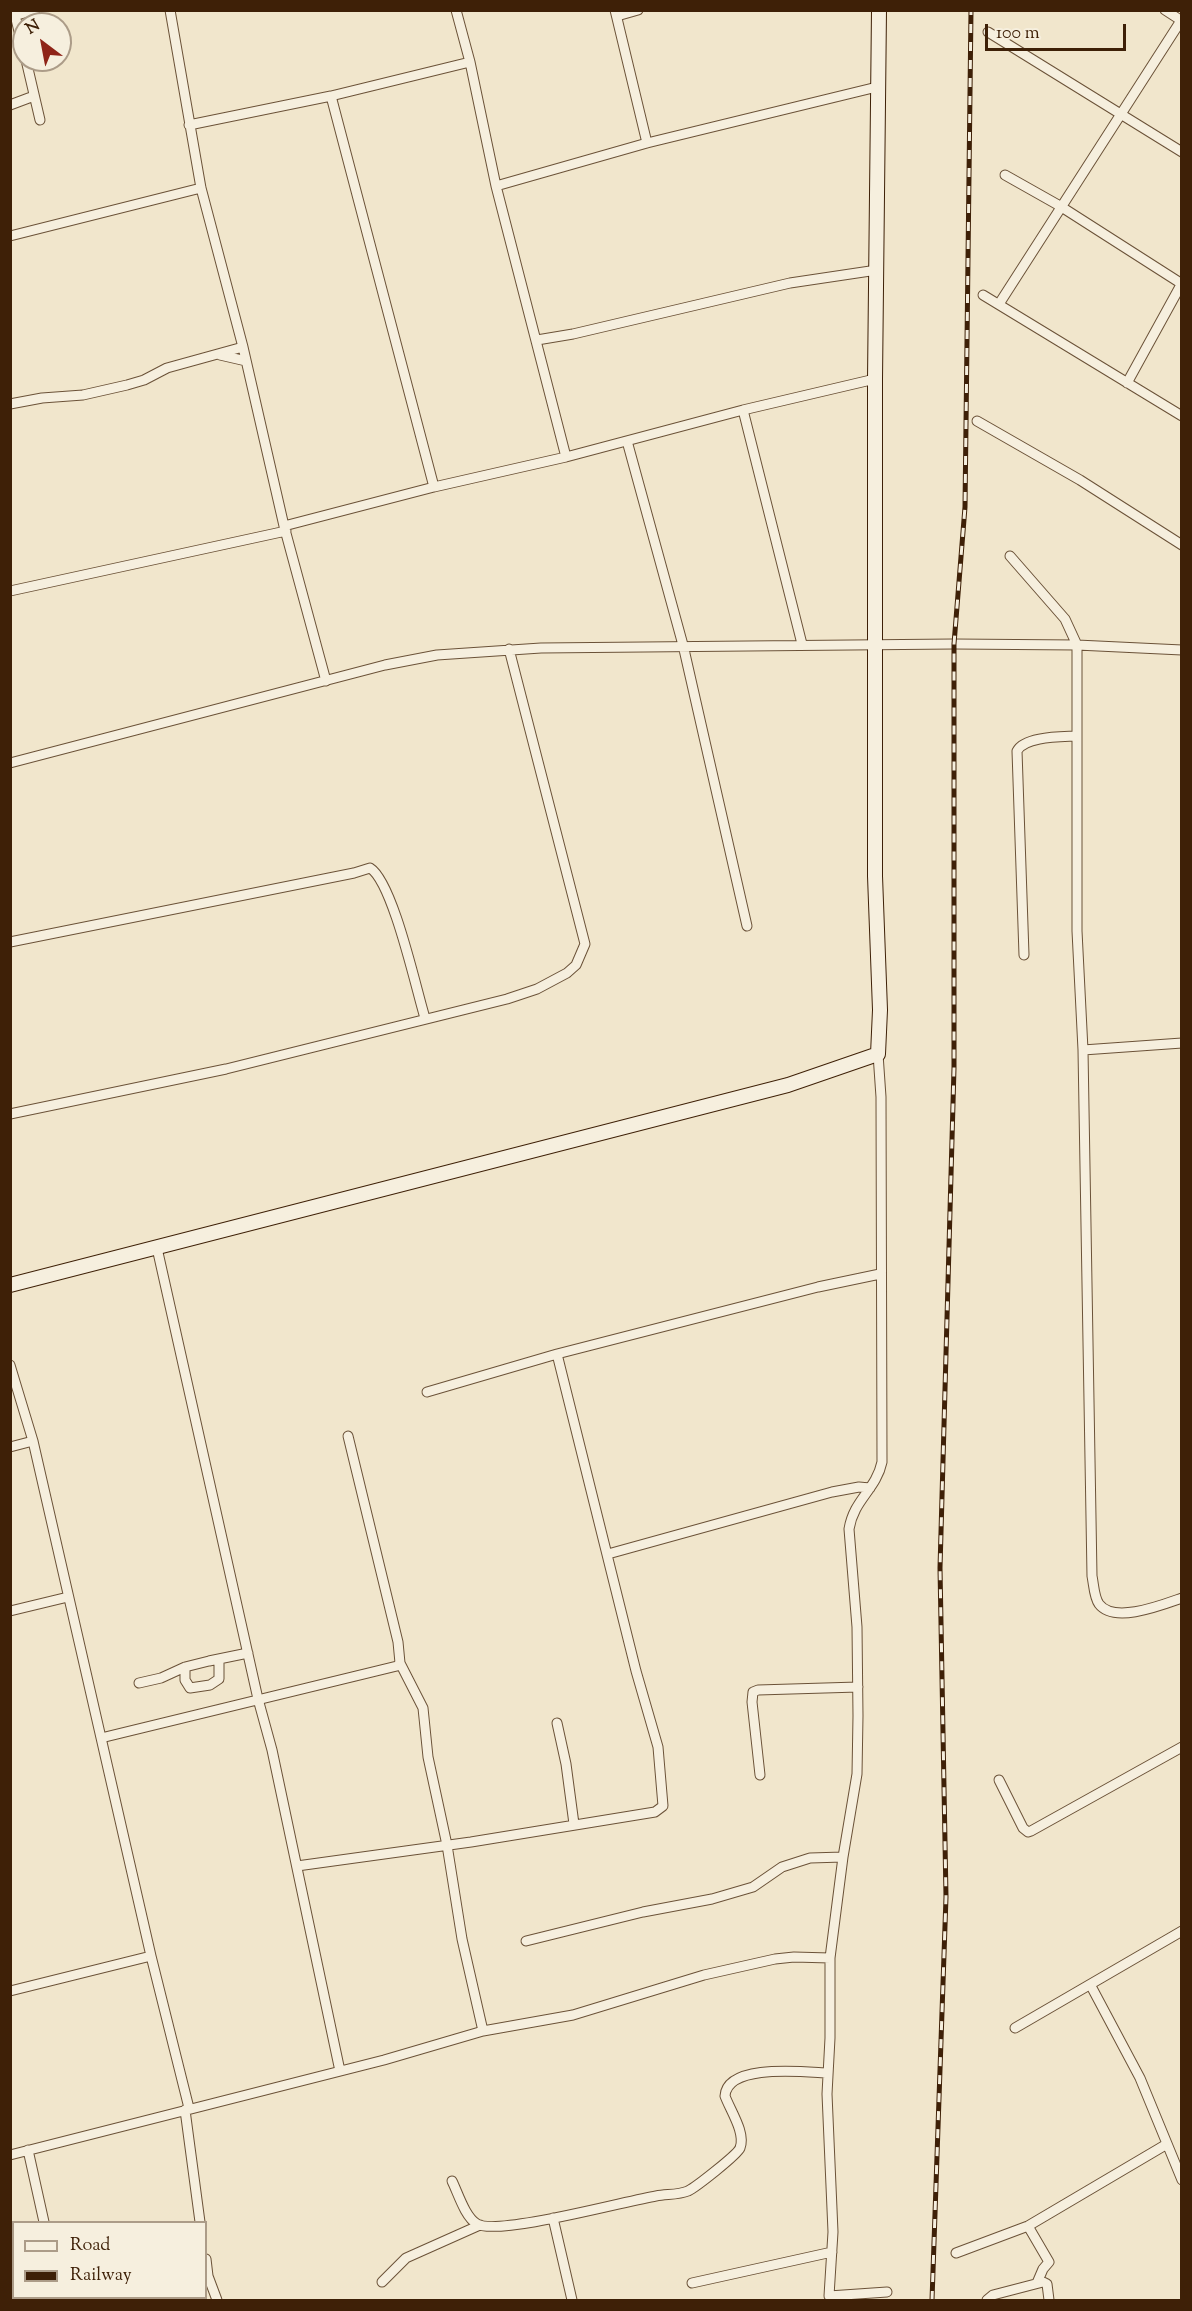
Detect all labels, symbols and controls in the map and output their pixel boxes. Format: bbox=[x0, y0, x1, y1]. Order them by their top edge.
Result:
north arrow bbox=[12, 12, 72, 72]
scale bar bbox=[988, 12, 1129, 50]
text: N bbox=[22, 15, 45, 41]
text: 100 m bbox=[996, 21, 1040, 47]
legend bbox=[12, 2221, 207, 2299]
text: Road bbox=[70, 2233, 110, 2259]
text: Railway bbox=[70, 2263, 132, 2289]

